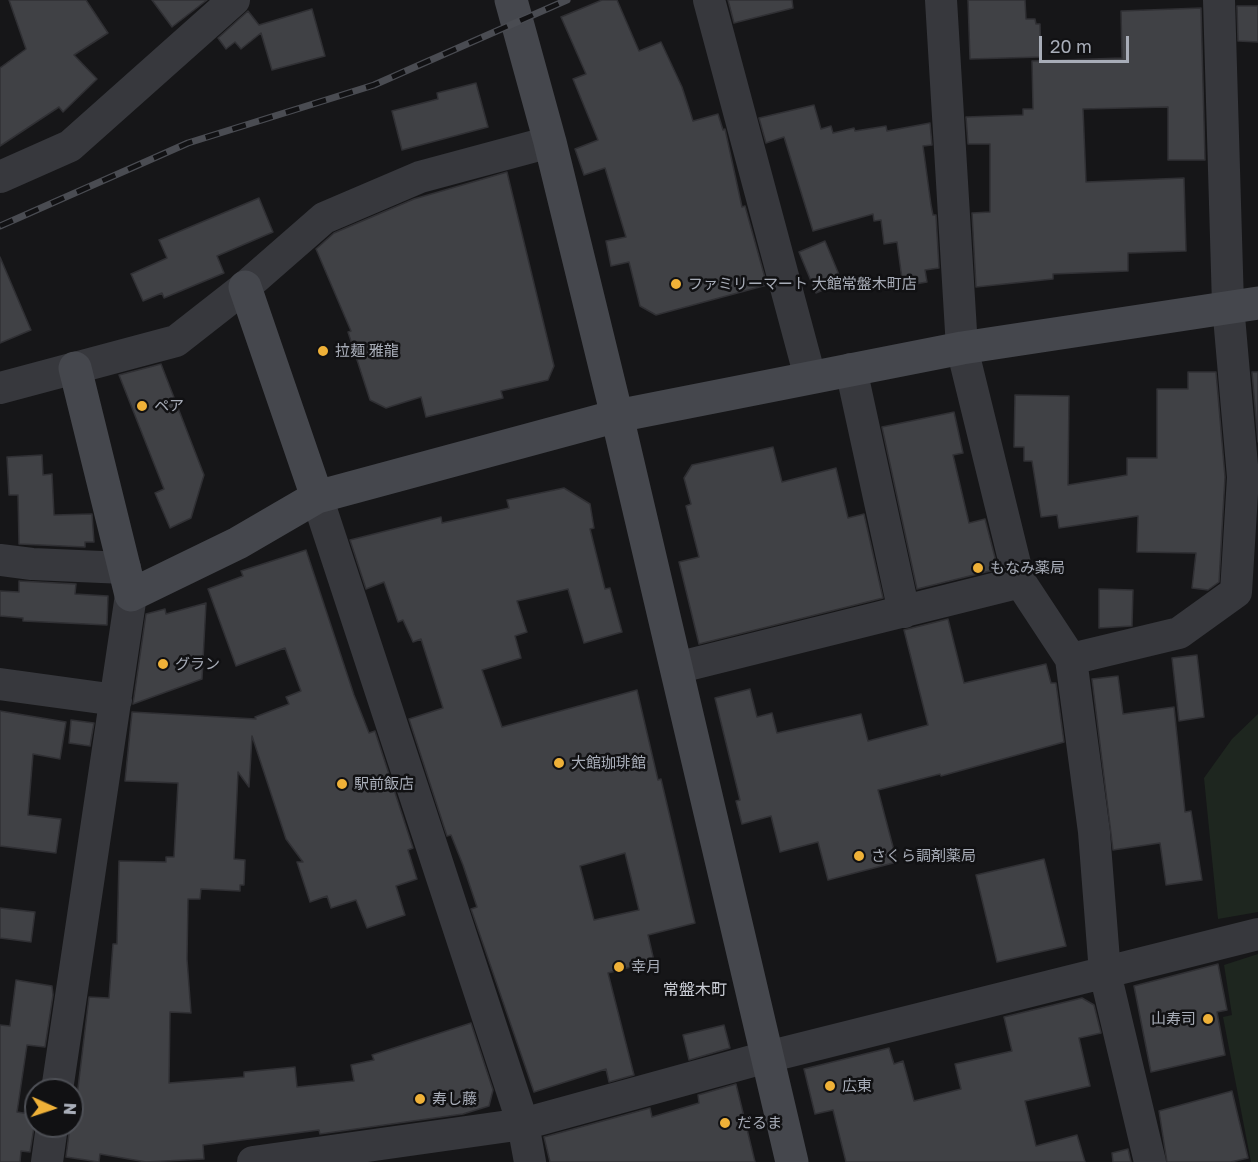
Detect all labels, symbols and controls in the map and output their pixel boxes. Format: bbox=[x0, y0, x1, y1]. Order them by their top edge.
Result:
scale bar bbox=[1042, 24, 1132, 62]
text: 20 m bbox=[1050, 35, 1092, 57]
place label: ファミリーマート 大館常盤木町店 bbox=[688, 275, 917, 293]
marker: ファミリーマート 大館常盤木町店 bbox=[669, 277, 683, 291]
place label: 拉麺 雅龍 bbox=[335, 342, 399, 360]
marker: 拉麺 雅龍 bbox=[316, 344, 330, 358]
place label: ペア bbox=[154, 397, 184, 415]
marker: ペア bbox=[135, 399, 149, 413]
place label: もなみ薬局 bbox=[990, 559, 1065, 577]
marker: もなみ薬局 bbox=[971, 561, 985, 575]
place label: グラン bbox=[175, 655, 220, 673]
marker: グラン bbox=[156, 657, 170, 671]
place label: 大館珈琲館 bbox=[571, 754, 646, 772]
marker: 大館珈琲館 bbox=[552, 756, 566, 770]
place label: 駅前飯店 bbox=[354, 775, 414, 793]
marker: 駅前飯店 bbox=[335, 777, 349, 791]
place label: さくら調剤薬局 bbox=[871, 847, 976, 865]
marker: さくら調剤薬局 bbox=[852, 849, 866, 863]
place label: 幸月 bbox=[631, 958, 661, 976]
marker: 幸月 bbox=[612, 960, 626, 974]
district label: 常盤木町 bbox=[663, 980, 727, 1000]
place label: 山寿司 bbox=[1151, 1010, 1196, 1028]
marker: 山寿司 bbox=[1201, 1012, 1215, 1026]
place label: 広東 bbox=[842, 1077, 872, 1095]
north arrow bbox=[24, 1078, 84, 1138]
marker: 広東 bbox=[823, 1079, 837, 1093]
place label: 寿し藤 bbox=[432, 1090, 477, 1108]
marker: 寿し藤 bbox=[413, 1092, 427, 1106]
text: N bbox=[60, 1102, 80, 1115]
place label: だるま bbox=[737, 1114, 782, 1132]
marker: だるま bbox=[718, 1116, 732, 1130]

